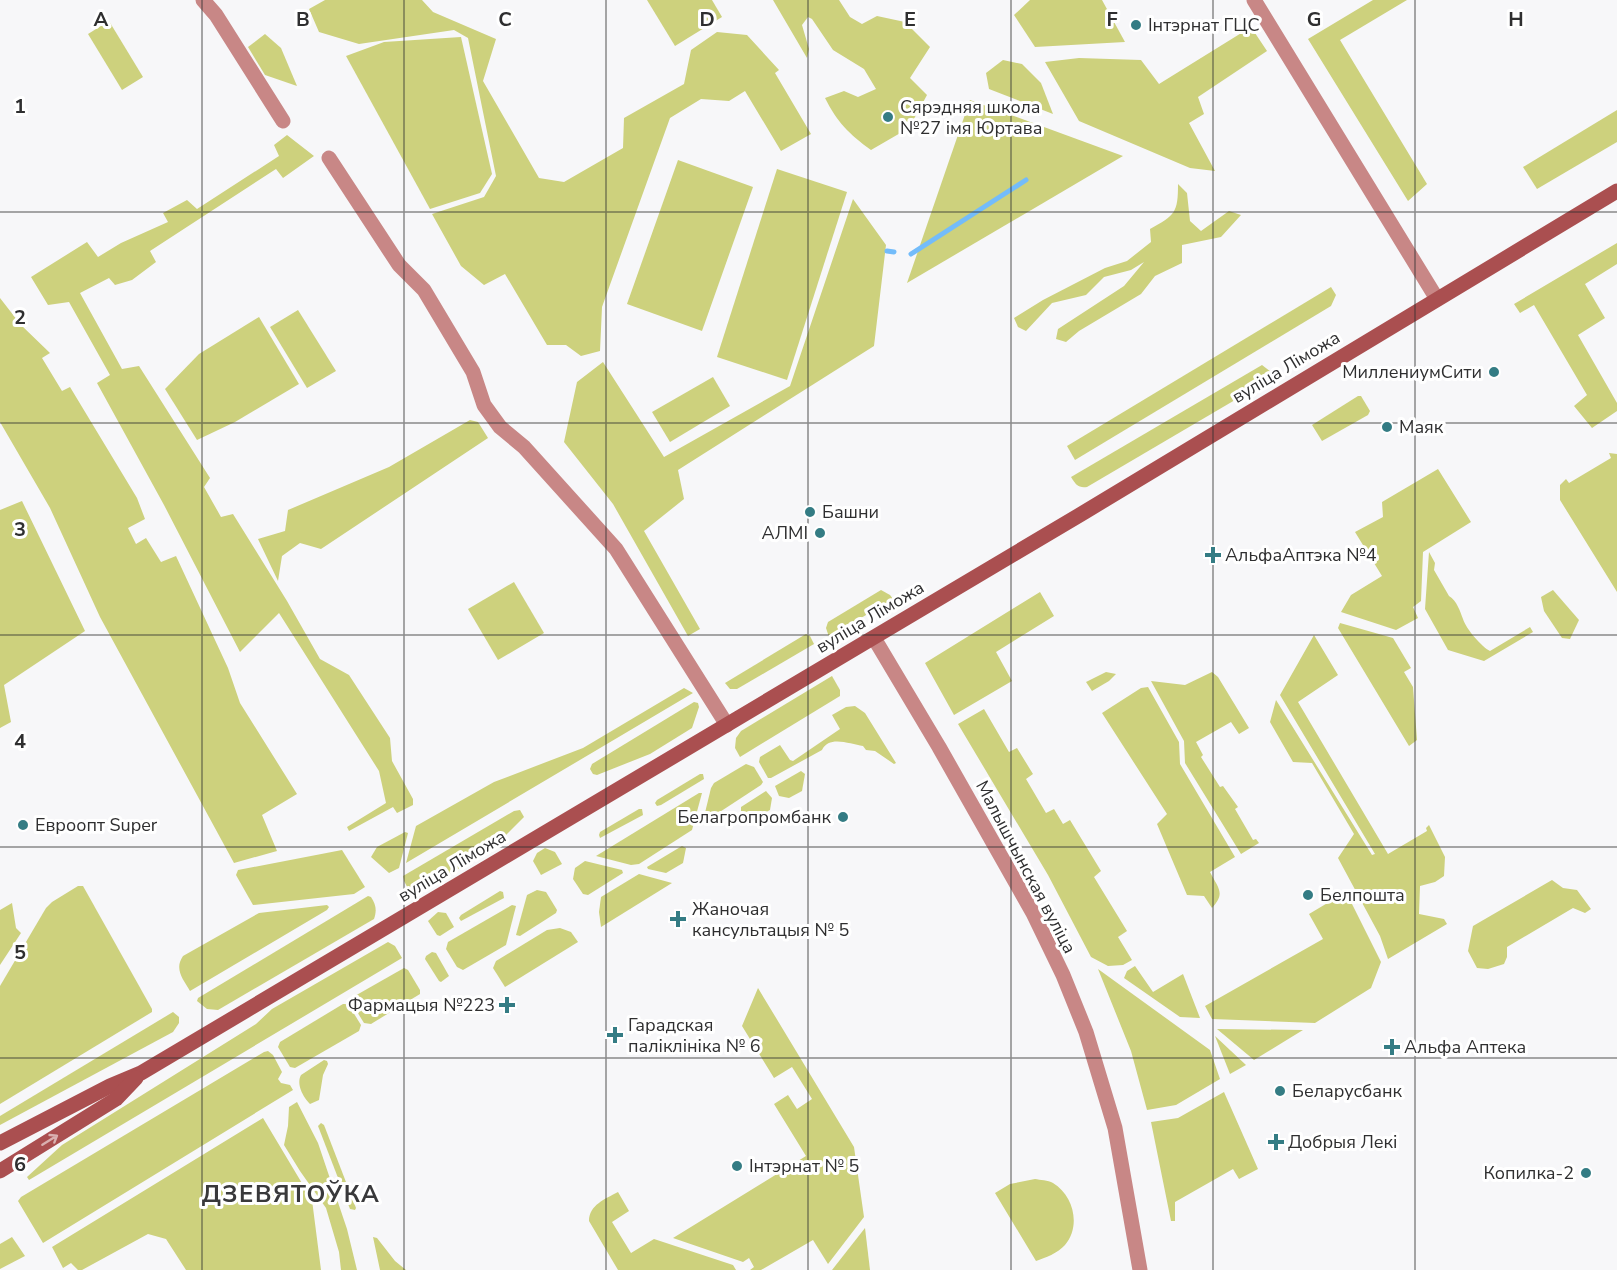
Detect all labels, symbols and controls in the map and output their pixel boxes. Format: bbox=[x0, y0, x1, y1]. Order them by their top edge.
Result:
text: A bbox=[94, 6, 109, 33]
text: B bbox=[296, 6, 310, 33]
text: C bbox=[498, 6, 512, 33]
text: D bbox=[699, 6, 715, 33]
text: E bbox=[904, 6, 916, 33]
text: F bbox=[1106, 6, 1118, 33]
text: G bbox=[1307, 6, 1321, 33]
text: H bbox=[1508, 6, 1524, 33]
place label: Інтэрнат ГЦС bbox=[1148, 13, 1260, 37]
marker: Інтэрнат ГЦС bbox=[1129, 18, 1143, 32]
text: 1 bbox=[14, 93, 26, 120]
place label: Сярэдняя школа №27 імя Юртава bbox=[900, 95, 1042, 140]
marker: Сярэдняя школа №27 імя Юртава bbox=[881, 110, 895, 124]
text: 2 bbox=[14, 304, 26, 331]
street label: вуліца Ліможа bbox=[1227, 325, 1345, 409]
place label: МиллениумСити bbox=[1342, 360, 1482, 384]
marker: МиллениумСити bbox=[1487, 365, 1501, 379]
place label: Маяк bbox=[1399, 415, 1444, 439]
marker: Маяк bbox=[1380, 420, 1394, 434]
place label: Башни bbox=[822, 500, 879, 524]
marker: Башни bbox=[803, 505, 817, 519]
text: 3 bbox=[14, 516, 26, 543]
place label: АЛМІ bbox=[762, 521, 808, 545]
marker: АЛМІ bbox=[813, 526, 827, 540]
place label: АльфаАптэка №4 bbox=[1225, 543, 1377, 567]
marker: АльфаАптэка №4 bbox=[1206, 548, 1220, 562]
street label: вуліца Ліможа bbox=[811, 575, 929, 659]
text: 4 bbox=[14, 728, 26, 755]
street label: Малышчынская вуліца bbox=[970, 776, 1082, 958]
place label: Белагропромбанк bbox=[677, 805, 832, 829]
marker: Белагропромбанк bbox=[836, 810, 850, 824]
place label: Евроопт Super bbox=[35, 813, 158, 837]
marker: Евроопт Super bbox=[16, 818, 30, 832]
street label: вуліца Ліможа bbox=[393, 824, 511, 908]
place label: Белпошта bbox=[1320, 883, 1405, 907]
marker: Белпошта bbox=[1301, 888, 1315, 902]
place label: Жаночая кансультацыя № 5 bbox=[692, 897, 849, 942]
marker: Жаночая кансультацыя № 5 bbox=[669, 910, 687, 928]
text: 5 bbox=[14, 939, 26, 966]
place label: Фармацыя №223 bbox=[348, 993, 495, 1017]
marker: Фармацыя №223 bbox=[500, 998, 514, 1012]
place label: Гарадская паліклініка № 6 bbox=[628, 1013, 761, 1058]
marker: Гарадская паліклініка № 6 bbox=[606, 1026, 624, 1044]
place label: Альфа Аптека bbox=[1404, 1035, 1526, 1059]
marker: Альфа Аптека bbox=[1385, 1040, 1399, 1054]
place label: Беларусбанк bbox=[1292, 1079, 1403, 1103]
marker: Беларусбанк bbox=[1273, 1084, 1287, 1098]
place label: Добрыя Лекі bbox=[1288, 1130, 1397, 1154]
one-way arrow bbox=[41, 1134, 57, 1146]
marker: Добрыя Лекі bbox=[1269, 1135, 1283, 1149]
text: 6 bbox=[14, 1151, 26, 1178]
place label: Інтэрнат № 5 bbox=[749, 1154, 859, 1178]
marker: Інтэрнат № 5 bbox=[730, 1159, 744, 1173]
place label: Копилка-2 bbox=[1483, 1161, 1574, 1185]
marker: Копилка-2 bbox=[1579, 1166, 1593, 1180]
district label: ДЗЕВЯТОЎКА bbox=[202, 1178, 380, 1210]

